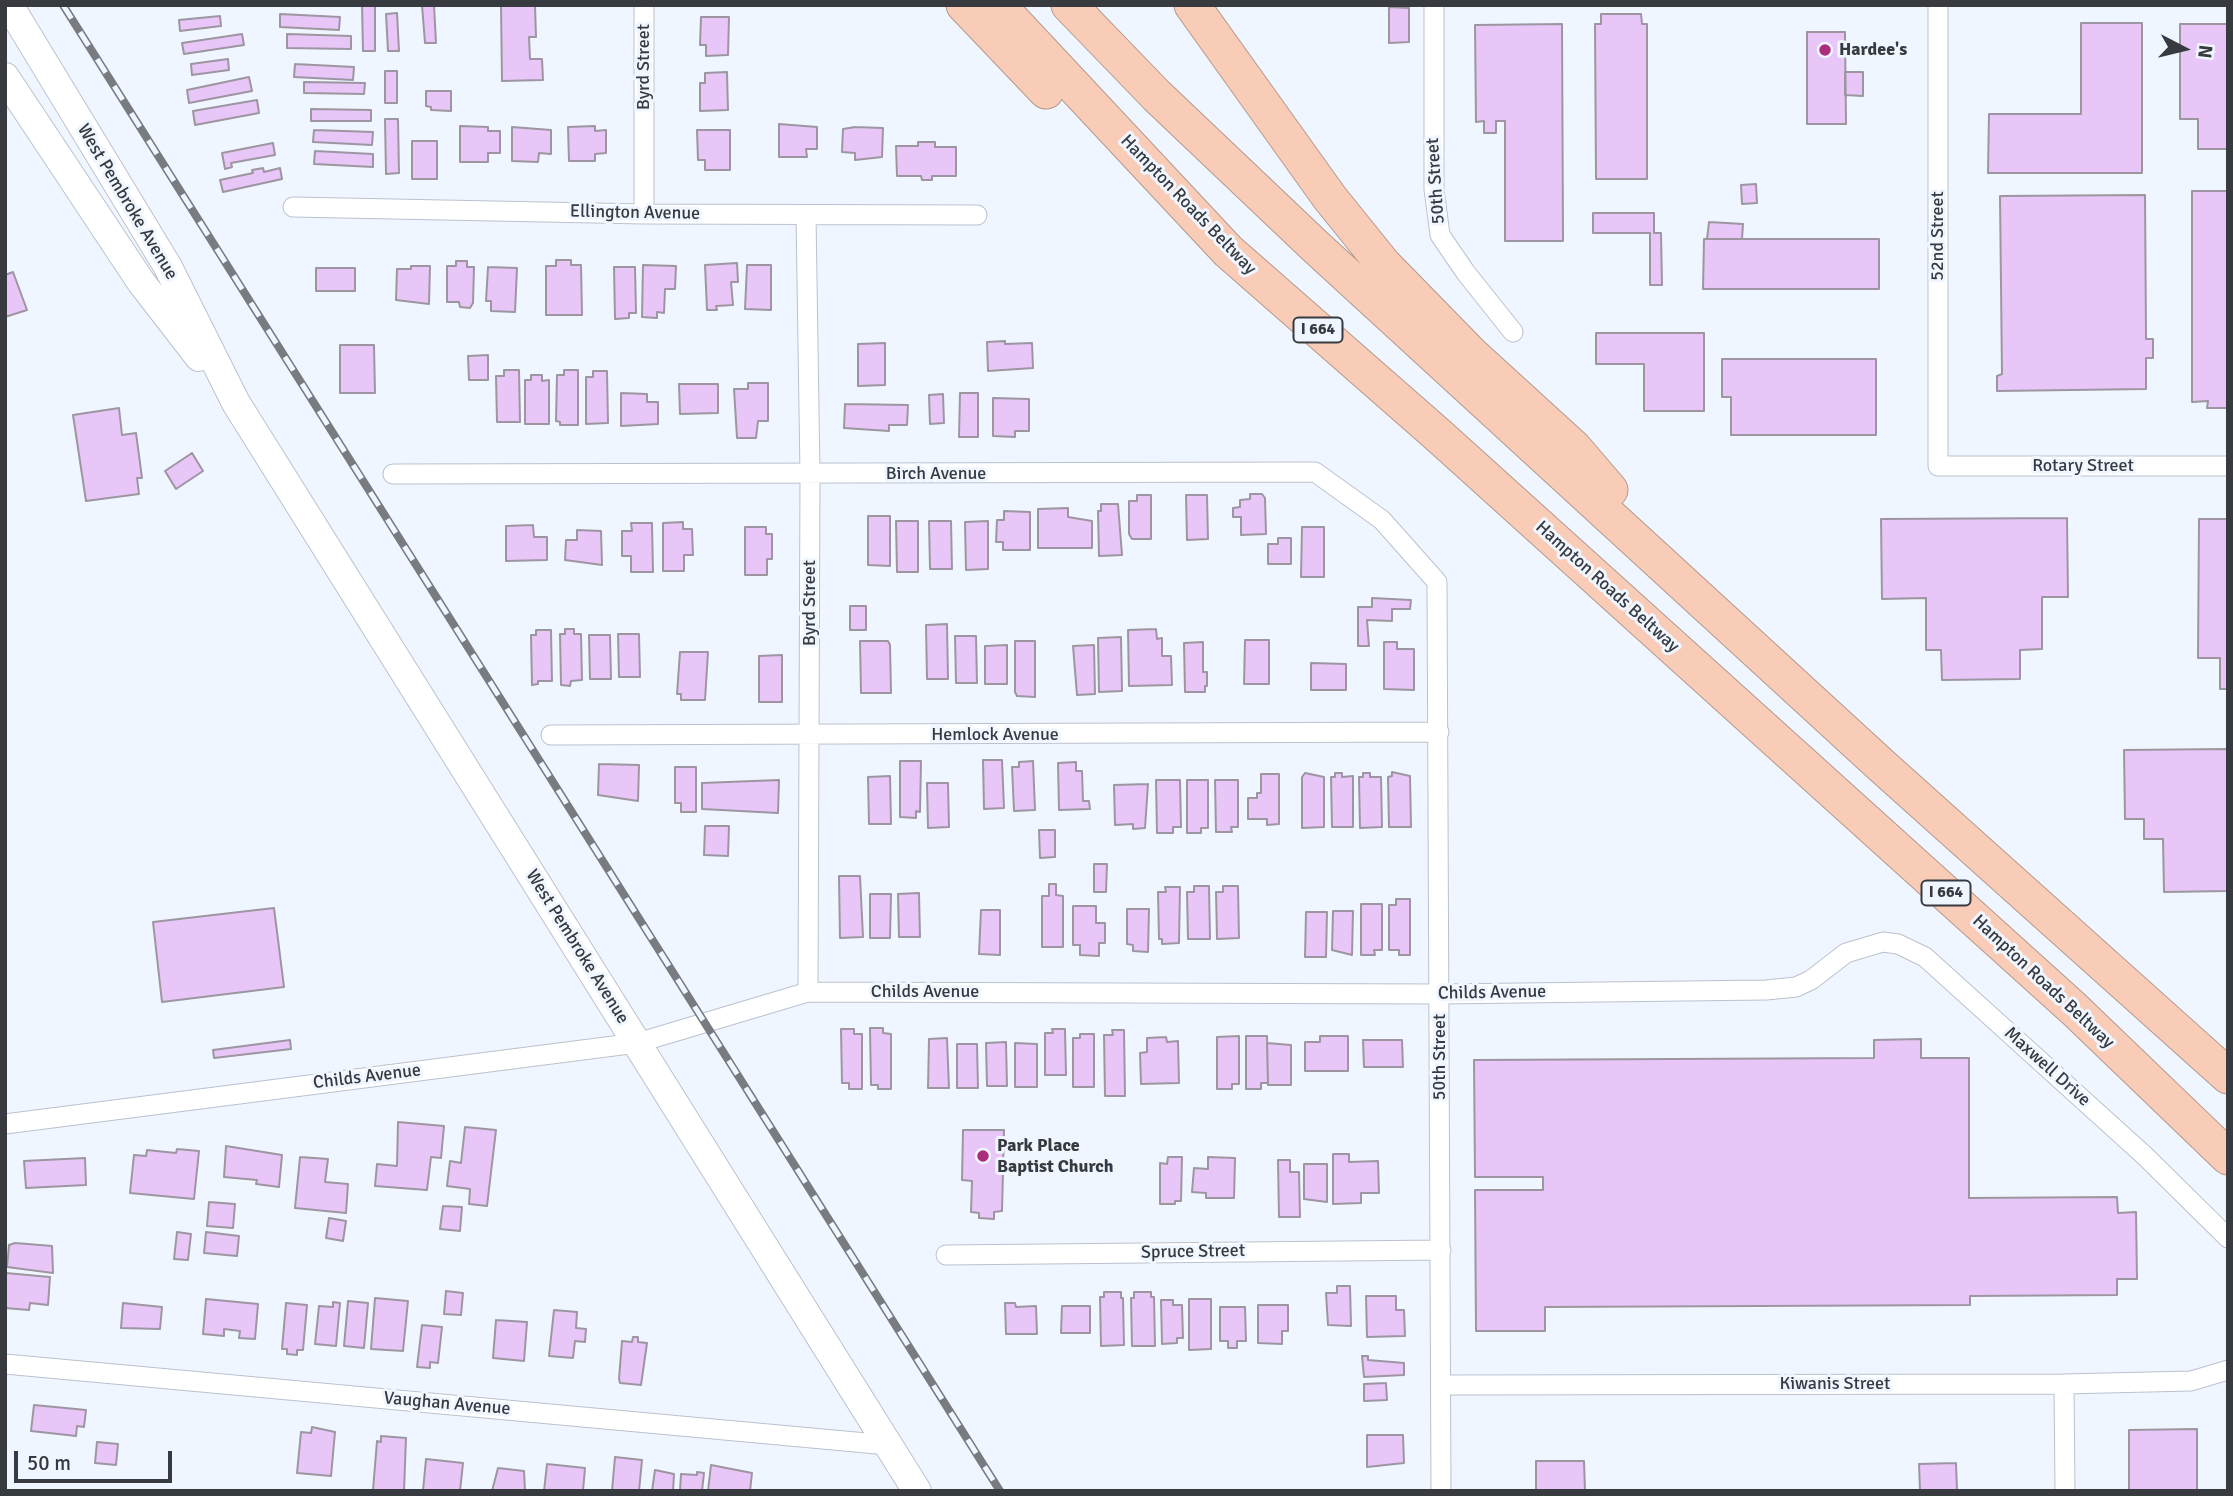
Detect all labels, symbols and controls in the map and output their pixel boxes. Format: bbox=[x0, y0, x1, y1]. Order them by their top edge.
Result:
north arrow bbox=[2149, 14, 2219, 84]
street label: Byrd Street bbox=[633, 24, 655, 110]
place label: Hardee's bbox=[1839, 39, 1907, 61]
marker: Hardee's bbox=[1817, 42, 1833, 58]
text: N bbox=[2192, 44, 2218, 60]
street label: West Pembroke Avenue bbox=[72, 120, 182, 284]
street label: Hampton Roads Beltway bbox=[1116, 131, 1260, 279]
street label: 50th Street bbox=[1422, 137, 1450, 225]
street label: 52nd Street bbox=[1927, 191, 1949, 281]
street label: Ellington Avenue bbox=[570, 201, 700, 225]
road number: I 664 bbox=[1294, 318, 1342, 342]
street label: Rotary Street bbox=[2032, 455, 2134, 477]
street label: Birch Avenue bbox=[886, 463, 986, 485]
street label: Hampton Roads Beltway bbox=[1531, 517, 1683, 657]
street label: Byrd Street bbox=[799, 560, 821, 646]
street label: Hemlock Avenue bbox=[931, 724, 1059, 746]
street label: West Pembroke Avenue bbox=[521, 866, 633, 1028]
road number: I 664 bbox=[1922, 880, 1970, 906]
street label: Hampton Roads Beltway bbox=[1968, 911, 2118, 1053]
street label: Childs Avenue bbox=[871, 981, 979, 1003]
street label: Childs Avenue bbox=[1438, 981, 1546, 1005]
street label: 50th Street bbox=[1429, 1014, 1451, 1100]
street label: Maxwell Drive bbox=[1999, 1023, 2095, 1111]
street label: Childs Avenue bbox=[312, 1060, 422, 1094]
place label: Park Place Baptist Church bbox=[997, 1135, 1114, 1178]
marker: Park Place Baptist Church bbox=[975, 1148, 991, 1164]
street label: Spruce Street bbox=[1141, 1240, 1245, 1264]
street label: Kiwanis Street bbox=[1780, 1373, 1890, 1395]
street label: Vaughan Avenue bbox=[383, 1388, 511, 1420]
scale bar bbox=[18, 1436, 175, 1480]
text: 50 m bbox=[27, 1450, 71, 1476]

